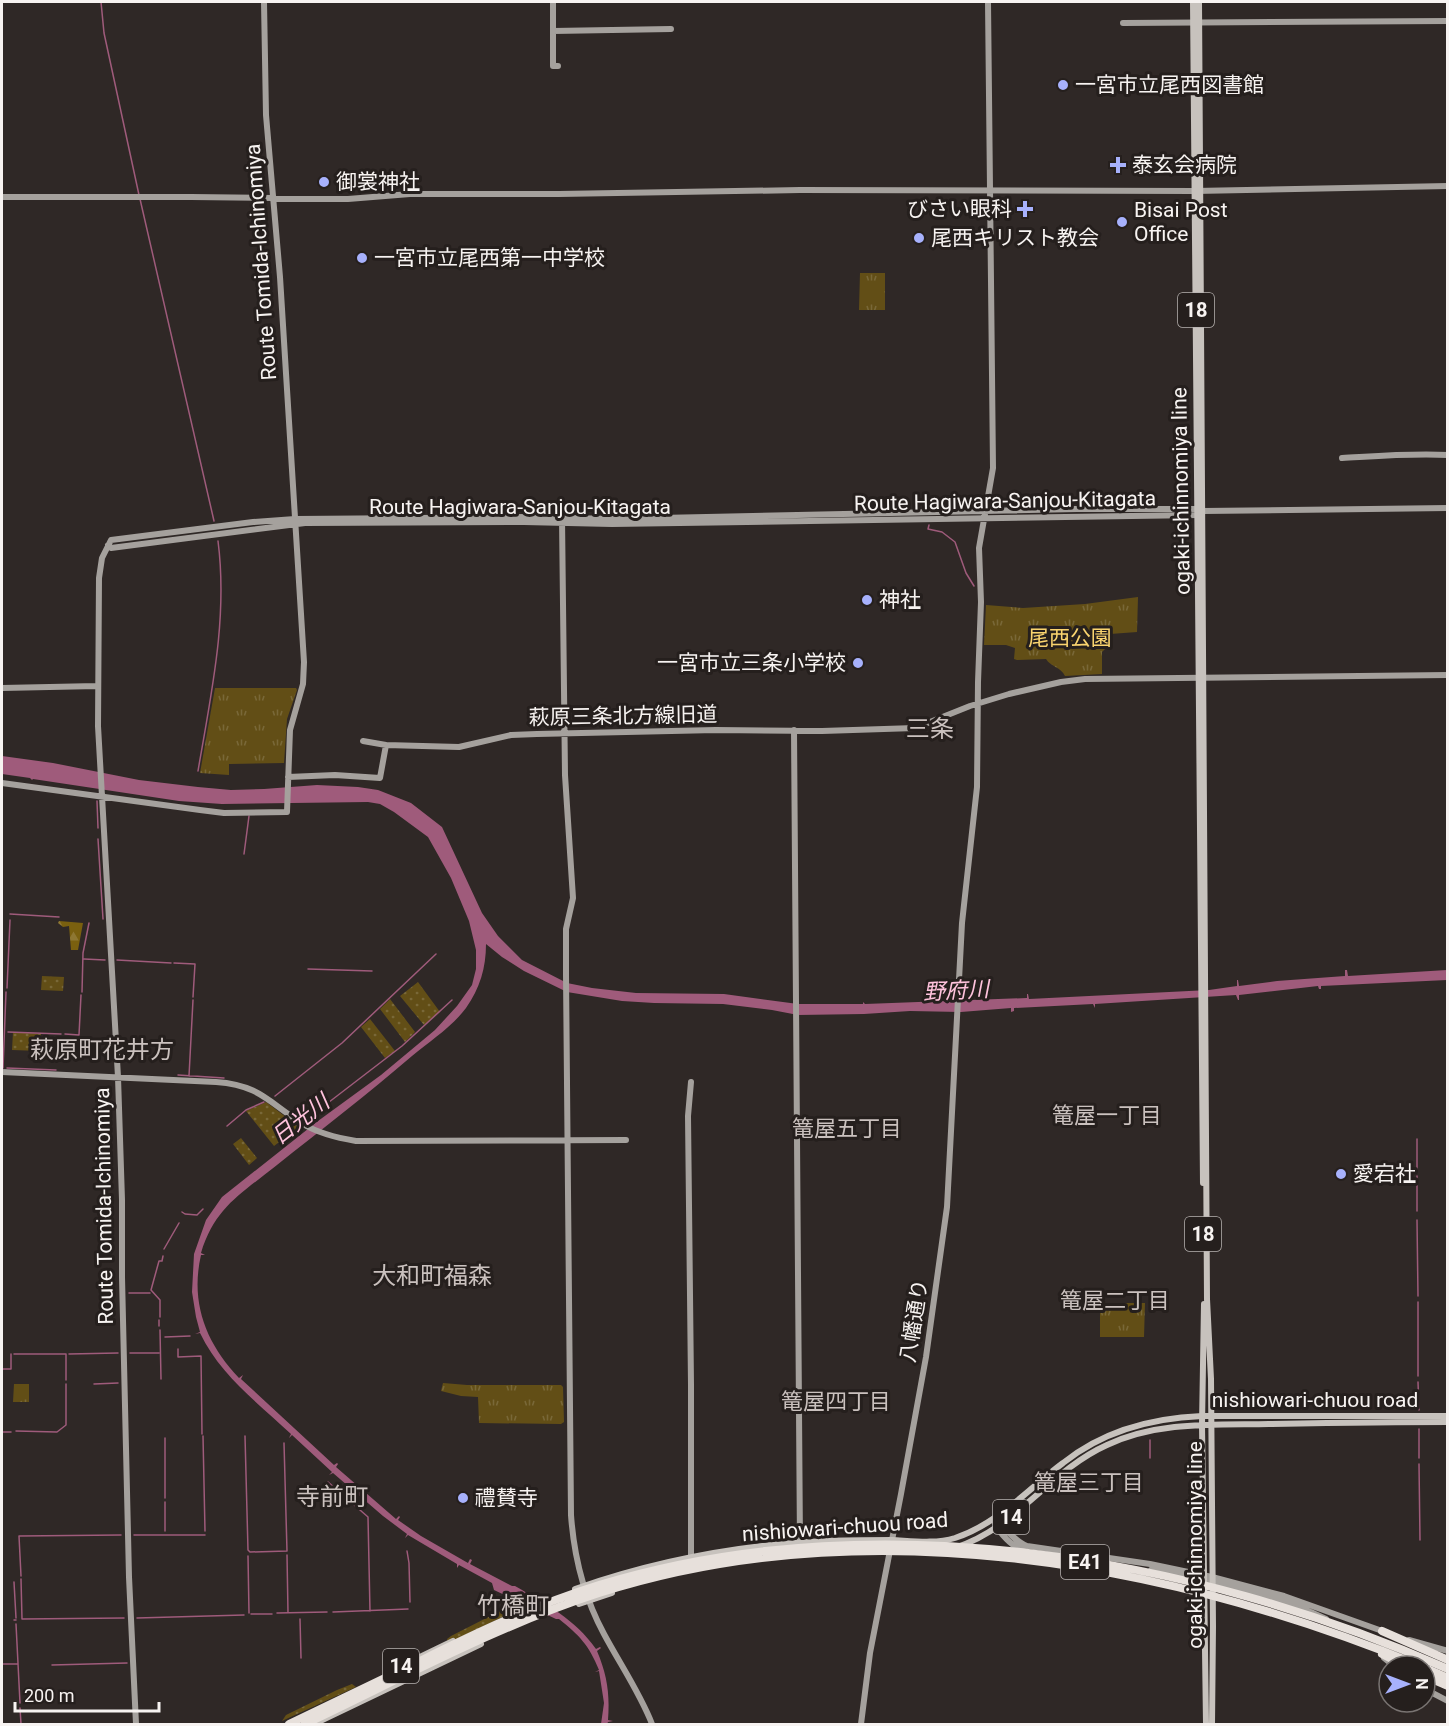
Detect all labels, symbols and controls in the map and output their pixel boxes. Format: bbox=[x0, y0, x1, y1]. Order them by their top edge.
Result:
place label: 一宮市立尾西図書館 bbox=[1075, 73, 1264, 97]
marker: 一宮市立尾西図書館 bbox=[1056, 78, 1070, 92]
street label: Route Tomida-Ichinomiya bbox=[241, 143, 281, 381]
place label: 泰玄会病院 bbox=[1132, 153, 1237, 177]
marker: 泰玄会病院 bbox=[1109, 156, 1127, 174]
place label: 御裳神社 bbox=[336, 170, 420, 194]
marker: 御裳神社 bbox=[317, 175, 331, 189]
place label: びさい眼科 bbox=[907, 197, 1012, 221]
place label: Bisai Post Office bbox=[1134, 198, 1228, 246]
marker: びさい眼科 bbox=[1016, 200, 1034, 218]
marker: Bisai Post Office bbox=[1115, 215, 1129, 229]
place label: 尾西キリスト教会 bbox=[931, 226, 1099, 250]
marker: 尾西キリスト教会 bbox=[912, 231, 926, 245]
place label: 一宮市立尾西第一中学校 bbox=[374, 246, 605, 270]
marker: 一宮市立尾西第一中学校 bbox=[355, 251, 369, 265]
road number: 18 bbox=[1178, 293, 1214, 327]
street label: ogaki-ichinnomiya line bbox=[1167, 387, 1195, 595]
street label: Route Hagiwara-Sanjou-Kitagata bbox=[854, 486, 1156, 516]
street label: Route Hagiwara-Sanjou-Kitagata bbox=[369, 495, 671, 519]
place label: 神社 bbox=[879, 588, 921, 612]
marker: 神社 bbox=[860, 593, 874, 607]
park label: 尾西公園 bbox=[1028, 626, 1112, 650]
place label: 一宮市立三条小学校 bbox=[657, 651, 846, 675]
marker: 一宮市立三条小学校 bbox=[851, 656, 865, 670]
street label: 萩原三条北方線旧道 bbox=[528, 702, 718, 730]
district label: 三条 bbox=[906, 715, 954, 743]
water label: 野府川 bbox=[922, 976, 992, 1005]
district label: 萩原町花井方 bbox=[30, 1036, 174, 1064]
street label: Route Tomida-Ichinomiya bbox=[90, 1087, 118, 1325]
water label: 日光川 bbox=[267, 1088, 336, 1150]
district label: 篭屋一丁目 bbox=[1052, 1103, 1162, 1128]
district label: 篭屋五丁目 bbox=[792, 1116, 902, 1141]
place label: 愛宕社 bbox=[1353, 1162, 1416, 1186]
marker: 愛宕社 bbox=[1334, 1167, 1348, 1181]
road number: 18 bbox=[1185, 1217, 1221, 1251]
district label: 大和町福森 bbox=[372, 1262, 492, 1290]
street label: 八幡通り bbox=[896, 1278, 932, 1364]
district label: 篭屋二丁目 bbox=[1060, 1288, 1170, 1313]
street label: nishiowari-chuou road bbox=[1212, 1388, 1418, 1412]
district label: 篭屋四丁目 bbox=[781, 1389, 891, 1414]
street label: ogaki-ichinnomiya line bbox=[1183, 1441, 1207, 1649]
district label: 篭屋三丁目 bbox=[1034, 1470, 1144, 1495]
district label: 寺前町 bbox=[296, 1483, 368, 1511]
place label: 禮賛寺 bbox=[475, 1486, 538, 1510]
marker: 禮賛寺 bbox=[456, 1491, 470, 1505]
road number: 14 bbox=[993, 1500, 1029, 1534]
street label: nishiowari-chuou road bbox=[741, 1508, 949, 1546]
road number: E41 bbox=[1061, 1545, 1109, 1579]
district label: 竹橋町 bbox=[477, 1592, 549, 1620]
road number: 14 bbox=[383, 1649, 419, 1683]
north arrow bbox=[1377, 1654, 1437, 1714]
scale bar bbox=[15, 1675, 159, 1713]
text: N bbox=[1412, 1678, 1431, 1690]
text: 200 m bbox=[24, 1685, 75, 1706]

